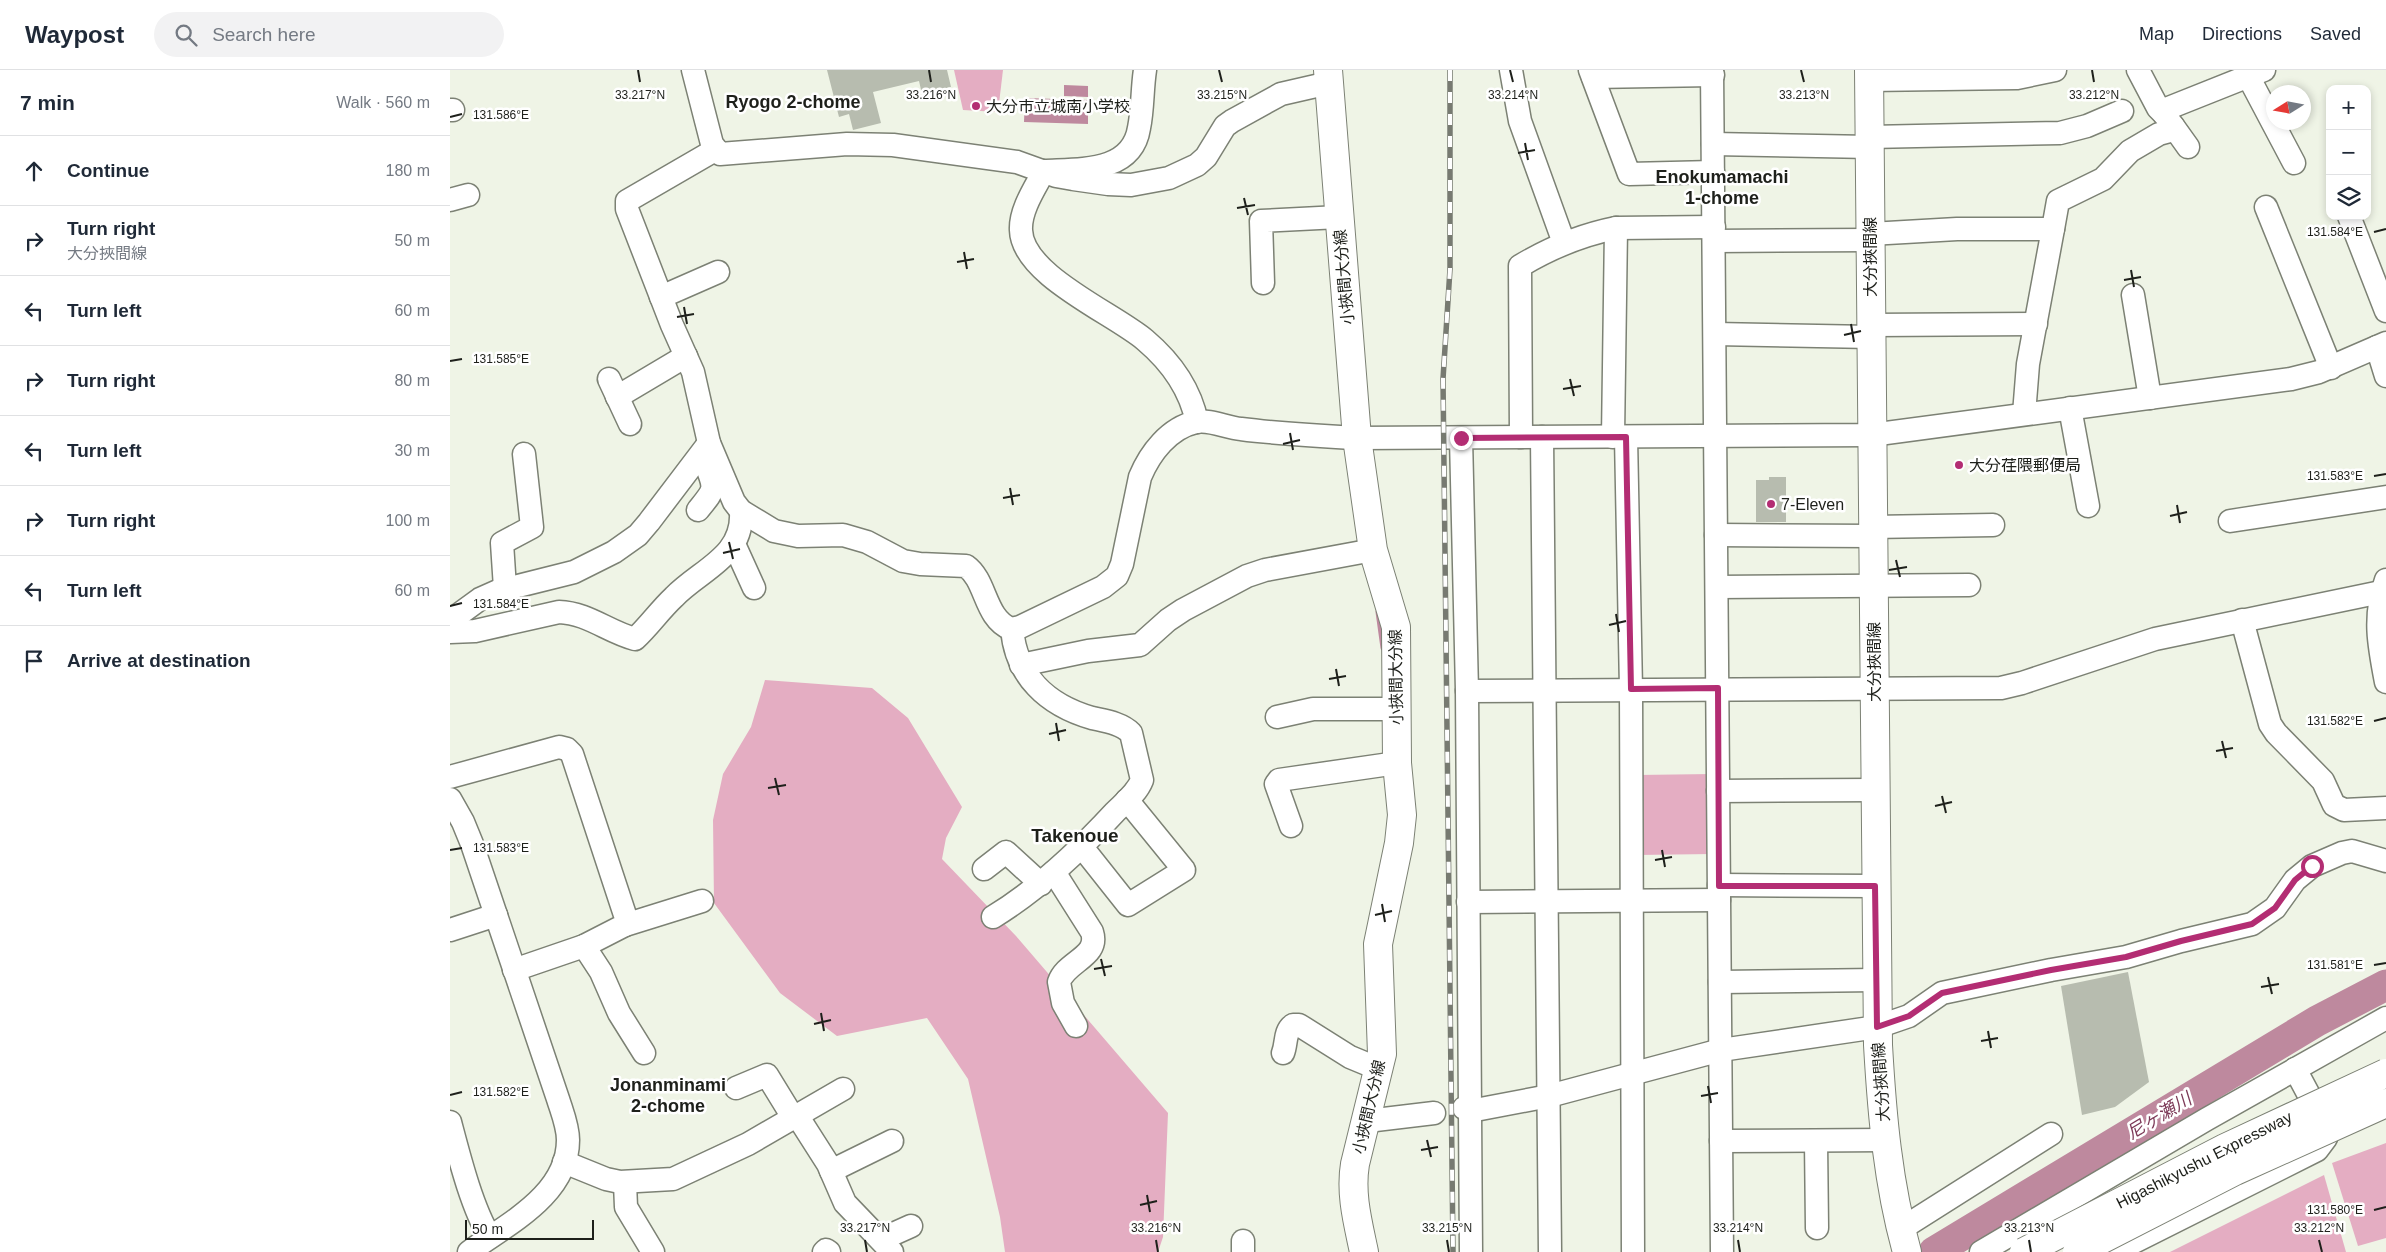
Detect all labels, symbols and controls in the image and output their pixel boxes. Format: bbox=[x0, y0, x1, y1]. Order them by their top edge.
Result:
search box bbox=[154, 12, 504, 57]
text: Waypost bbox=[25, 21, 124, 48]
icon: search bbox=[172, 21, 200, 49]
text: Search here bbox=[212, 24, 316, 45]
text: Map bbox=[2139, 24, 2174, 44]
text: Directions bbox=[2202, 24, 2282, 44]
text: Saved bbox=[2310, 24, 2361, 44]
north arrow bbox=[2266, 85, 2311, 130]
map controls bbox=[2326, 85, 2371, 220]
button: + bbox=[2326, 85, 2371, 130]
text: 33.217°N bbox=[615, 88, 665, 102]
text: 33.216°N bbox=[906, 88, 956, 102]
text: 33.215°N bbox=[1197, 88, 1247, 102]
text: 33.214°N bbox=[1488, 88, 1538, 102]
text: 33.213°N bbox=[1779, 88, 1829, 102]
text: 33.212°N bbox=[2069, 88, 2119, 102]
text: 7 min bbox=[20, 91, 75, 114]
district label: Ryogo 2-chome bbox=[725, 92, 861, 112]
text: Walk · 560 m bbox=[336, 94, 430, 111]
place label: 大分市立城南小学校 bbox=[986, 98, 1130, 115]
marker: 大分市立城南小学校 bbox=[970, 100, 982, 112]
text: 131.586°E bbox=[473, 108, 529, 122]
button: − bbox=[2326, 130, 2371, 175]
icon: ahead bbox=[20, 157, 48, 185]
text: Continue bbox=[67, 160, 149, 181]
text: 180 m bbox=[386, 162, 430, 179]
district label: Enokumamachi 1-chome bbox=[1655, 167, 1789, 208]
button: layers bbox=[2326, 175, 2371, 220]
street label: 大分挾間線 bbox=[1862, 217, 1879, 297]
text: Turn right bbox=[67, 218, 155, 239]
text: 131.584°E bbox=[2307, 225, 2363, 239]
icon: right bbox=[20, 227, 48, 255]
street label: 小挾間大分線 bbox=[1331, 228, 1357, 326]
text: 50 m bbox=[394, 232, 430, 249]
text: 大分挾間線 bbox=[67, 245, 147, 262]
icon: left bbox=[20, 297, 48, 325]
text: Turn left bbox=[67, 300, 142, 321]
text: 60 m bbox=[394, 302, 430, 319]
text: 131.585°E bbox=[473, 352, 529, 366]
icon: right bbox=[20, 367, 48, 395]
text: Turn right bbox=[67, 370, 155, 391]
text: 80 m bbox=[394, 372, 430, 389]
route end bbox=[1450, 427, 1473, 450]
icon: left bbox=[20, 437, 48, 465]
text: Turn left bbox=[67, 440, 142, 461]
text: 30 m bbox=[394, 442, 430, 459]
place label: 大分荏隈郵便局 bbox=[1969, 457, 2081, 474]
marker: 大分荏隈郵便局 bbox=[1953, 459, 1965, 471]
text: 131.583°E bbox=[2307, 469, 2363, 483]
place label: 7-Eleven bbox=[1781, 496, 1844, 513]
marker: 7-Eleven bbox=[1765, 498, 1777, 510]
icon: right bbox=[20, 507, 48, 535]
text: Turn right bbox=[67, 510, 155, 531]
text: 100 m bbox=[386, 512, 430, 529]
icon: left bbox=[20, 577, 48, 605]
text: Turn left bbox=[67, 580, 142, 601]
text: 60 m bbox=[394, 582, 430, 599]
text: 131.584°E bbox=[473, 597, 529, 611]
street label: 大分挾間線 bbox=[1866, 622, 1883, 702]
street label: 小挾間大分線 bbox=[1387, 629, 1405, 725]
icon: arrive bbox=[20, 647, 48, 675]
text: Arrive at destination bbox=[67, 650, 251, 671]
text: 131.582°E bbox=[2307, 714, 2363, 728]
district label: Takenoue bbox=[1031, 825, 1119, 846]
text: 131.583°E bbox=[473, 841, 529, 855]
route start bbox=[2301, 855, 2324, 878]
text: 131.581°E bbox=[2307, 958, 2363, 972]
street label: 大分挾間線 bbox=[1870, 1041, 1892, 1123]
street label: 小挾間大分線 bbox=[1350, 1058, 1388, 1156]
district label: Jonanminami 2-chome bbox=[610, 1075, 726, 1116]
text: 131.582°E bbox=[473, 1085, 529, 1099]
water label: 尼ヶ瀬川 bbox=[2123, 1088, 2197, 1143]
street label: Higashikyushu Expressway bbox=[2113, 1108, 2295, 1212]
text: 131.580°E bbox=[2307, 1203, 2363, 1217]
scale bar bbox=[465, 1217, 594, 1240]
text: 50 m bbox=[472, 1221, 503, 1237]
text: 33.217°N bbox=[840, 1221, 890, 1235]
text: 33.216°N bbox=[1131, 1221, 1181, 1235]
text: 33.215°N bbox=[1422, 1221, 1472, 1235]
text: 33.214°N bbox=[1713, 1221, 1763, 1235]
text: 33.213°N bbox=[2004, 1221, 2054, 1235]
text: 33.212°N bbox=[2294, 1221, 2344, 1235]

